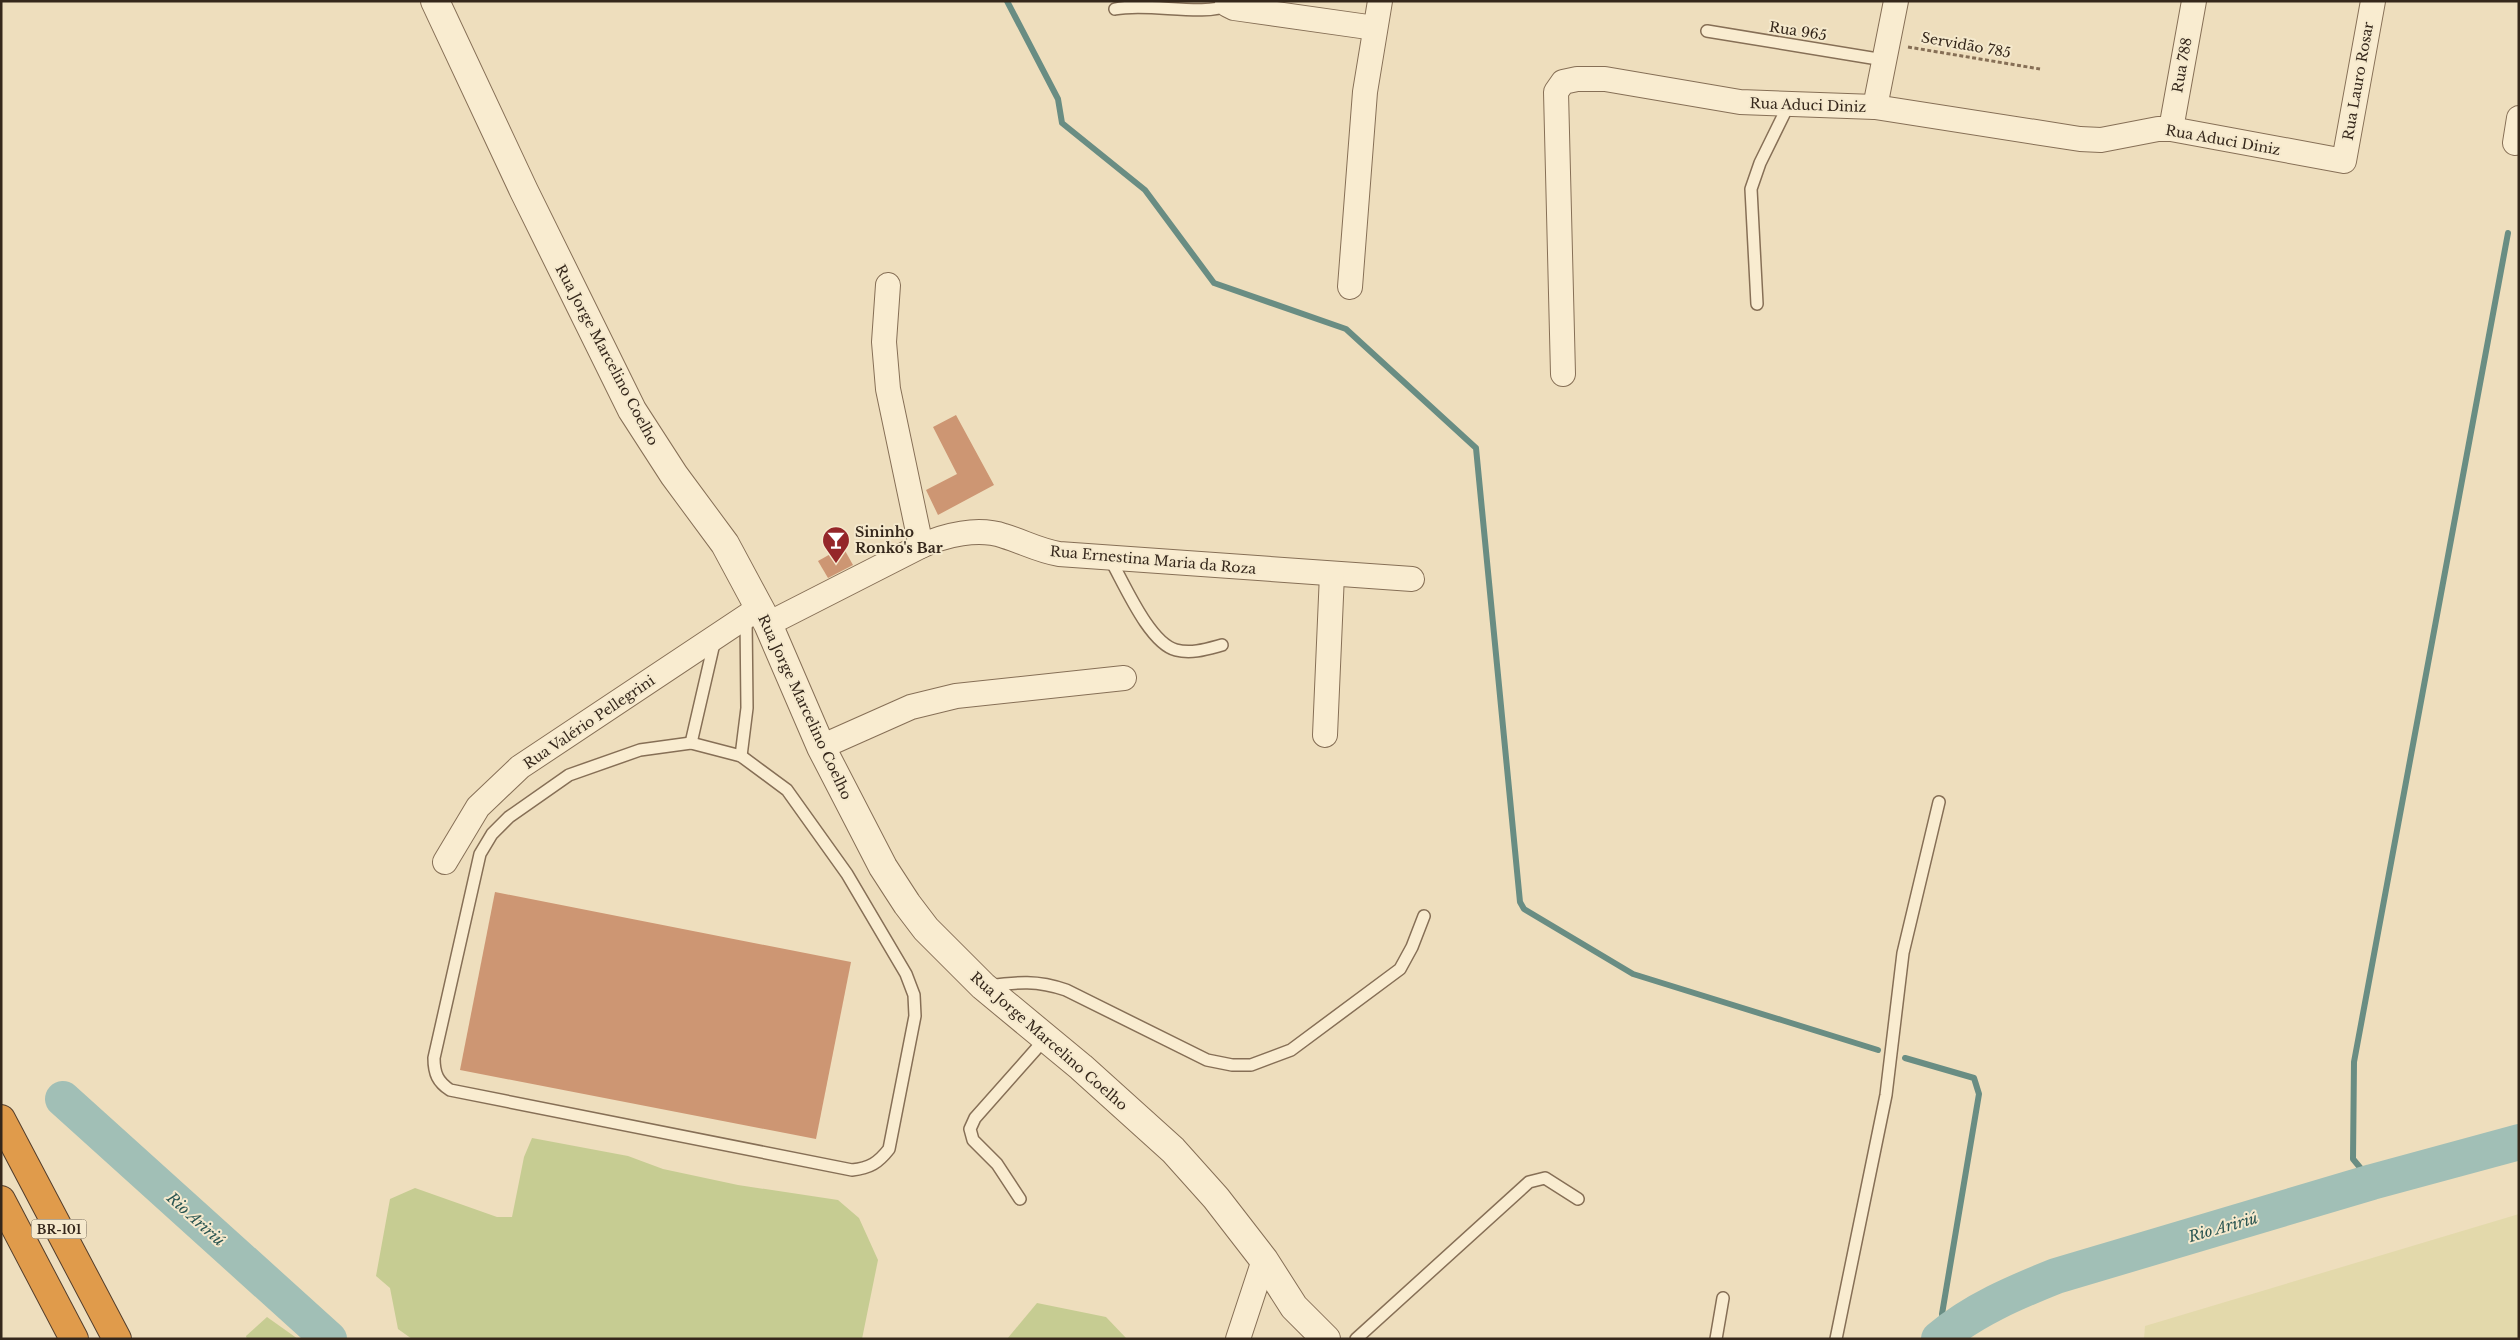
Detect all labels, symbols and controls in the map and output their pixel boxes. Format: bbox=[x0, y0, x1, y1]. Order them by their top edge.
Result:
street label: Rua 965 bbox=[1768, 18, 1828, 44]
street label: Rua Lauro Rosar bbox=[2339, 20, 2377, 142]
street label: Servidão 785 bbox=[1920, 28, 2012, 62]
street label: Rua 788 bbox=[2168, 36, 2196, 94]
street label: Rua Aduci Diniz bbox=[1749, 94, 1867, 116]
street label: Rua Aduci Diniz bbox=[2164, 121, 2282, 159]
street label: Rua Jorge Marcelino Coelho bbox=[552, 261, 662, 449]
place label: Sininho Ronko's Bar bbox=[855, 523, 943, 557]
bar icon: Sininho Ronko's Bar bbox=[821, 525, 851, 564]
street label: Rua Ernestina Maria da Roza bbox=[1049, 542, 1257, 578]
street label: Rua Jorge Marcelino Coelho bbox=[754, 612, 856, 802]
street label: Rua Valério Pellegrini bbox=[520, 671, 658, 773]
street label: Rua Jorge Marcelino Coelho bbox=[967, 968, 1131, 1114]
water label: Rio Aririú bbox=[162, 1187, 229, 1250]
water label: Rio Aririú bbox=[2185, 1208, 2260, 1246]
road number: BR-101 bbox=[32, 1220, 86, 1238]

